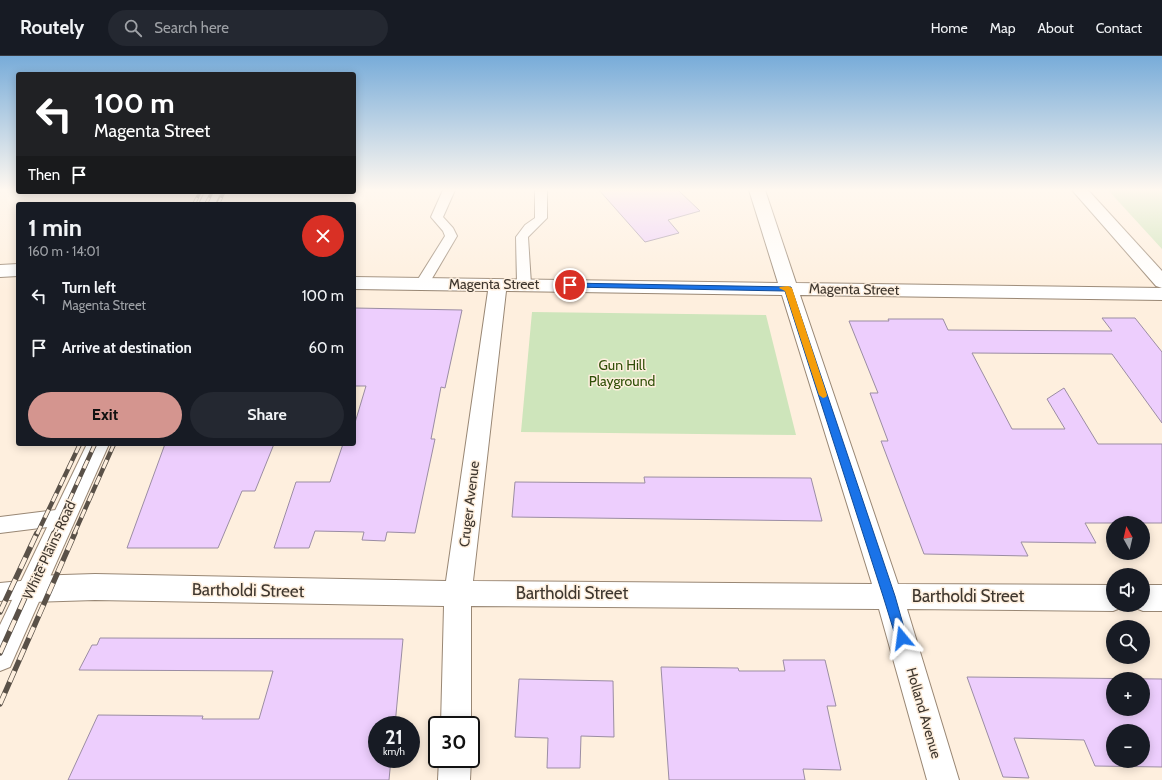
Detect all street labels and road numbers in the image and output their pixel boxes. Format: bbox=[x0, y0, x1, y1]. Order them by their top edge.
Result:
street label: Magenta Street bbox=[449, 275, 539, 293]
street label: Magenta Street bbox=[809, 279, 900, 299]
street label: Cruger Avenue bbox=[455, 460, 483, 548]
street label: White Plains Road bbox=[18, 498, 80, 602]
street label: Bartholdi Street bbox=[192, 579, 305, 601]
street label: Bartholdi Street bbox=[516, 583, 628, 603]
street label: Bartholdi Street bbox=[912, 586, 1024, 606]
street label: Holland Avenue bbox=[902, 665, 946, 761]

